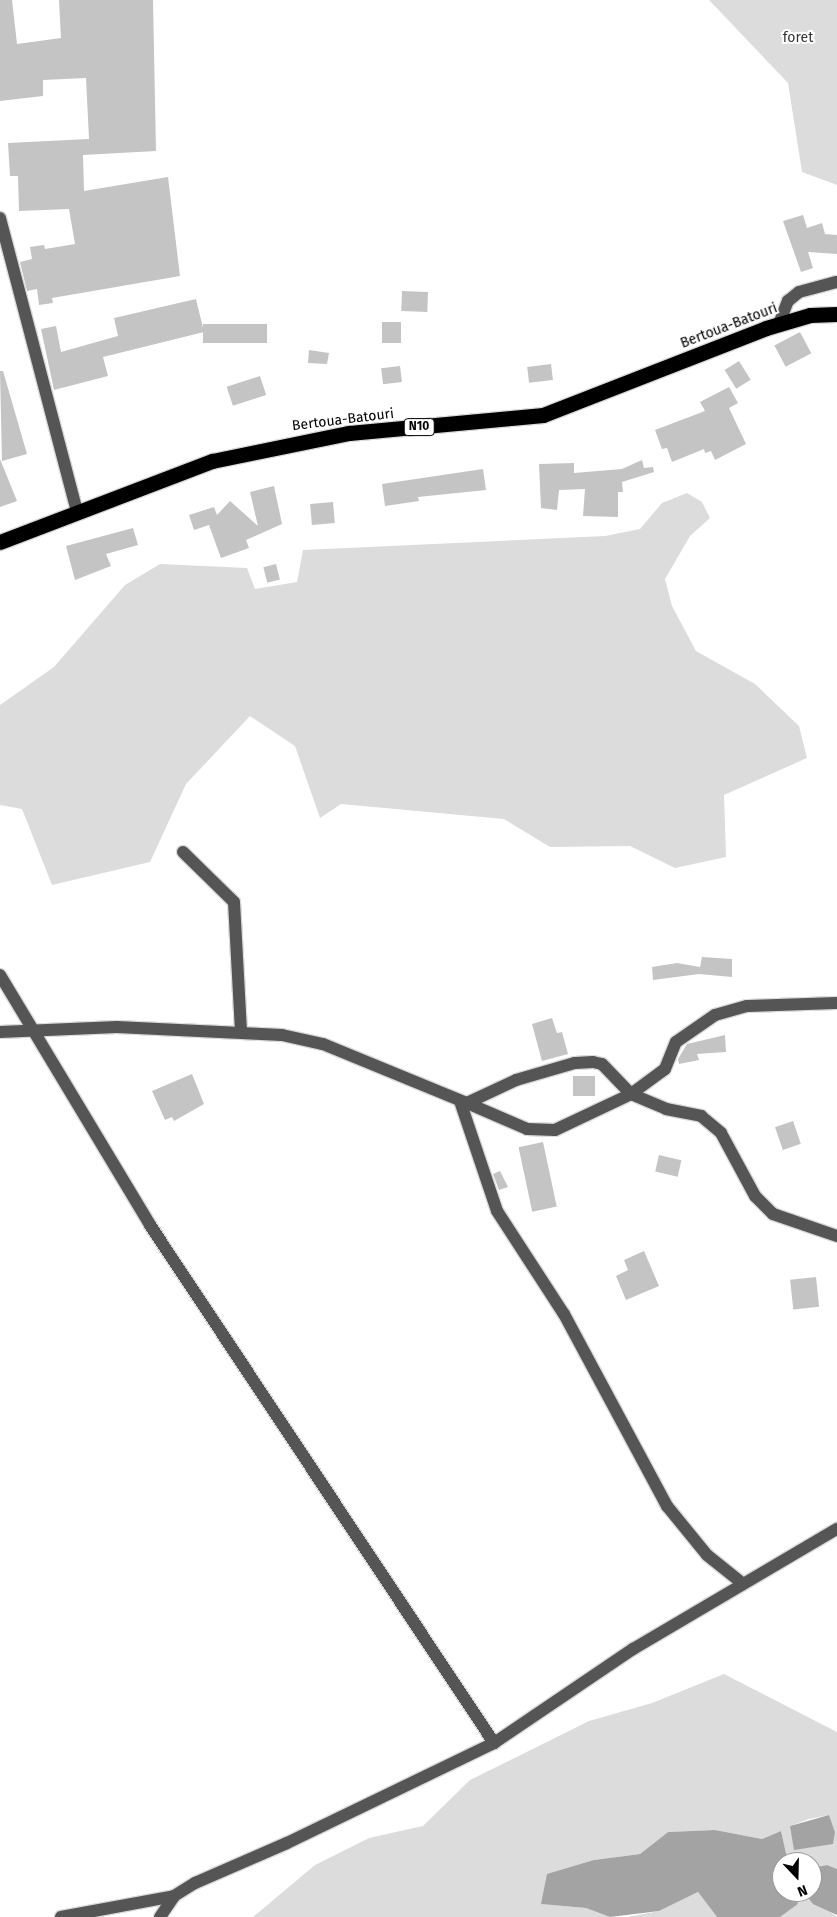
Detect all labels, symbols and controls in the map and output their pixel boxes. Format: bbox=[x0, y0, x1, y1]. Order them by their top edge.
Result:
park label: foret bbox=[783, 30, 813, 46]
street label: Bertoua-Batouri bbox=[678, 300, 780, 352]
street label: Bertoua-Batouri bbox=[291, 405, 395, 435]
road number: N10 bbox=[403, 418, 435, 437]
north arrow bbox=[772, 1852, 822, 1902]
text: N bbox=[795, 1881, 810, 1900]

